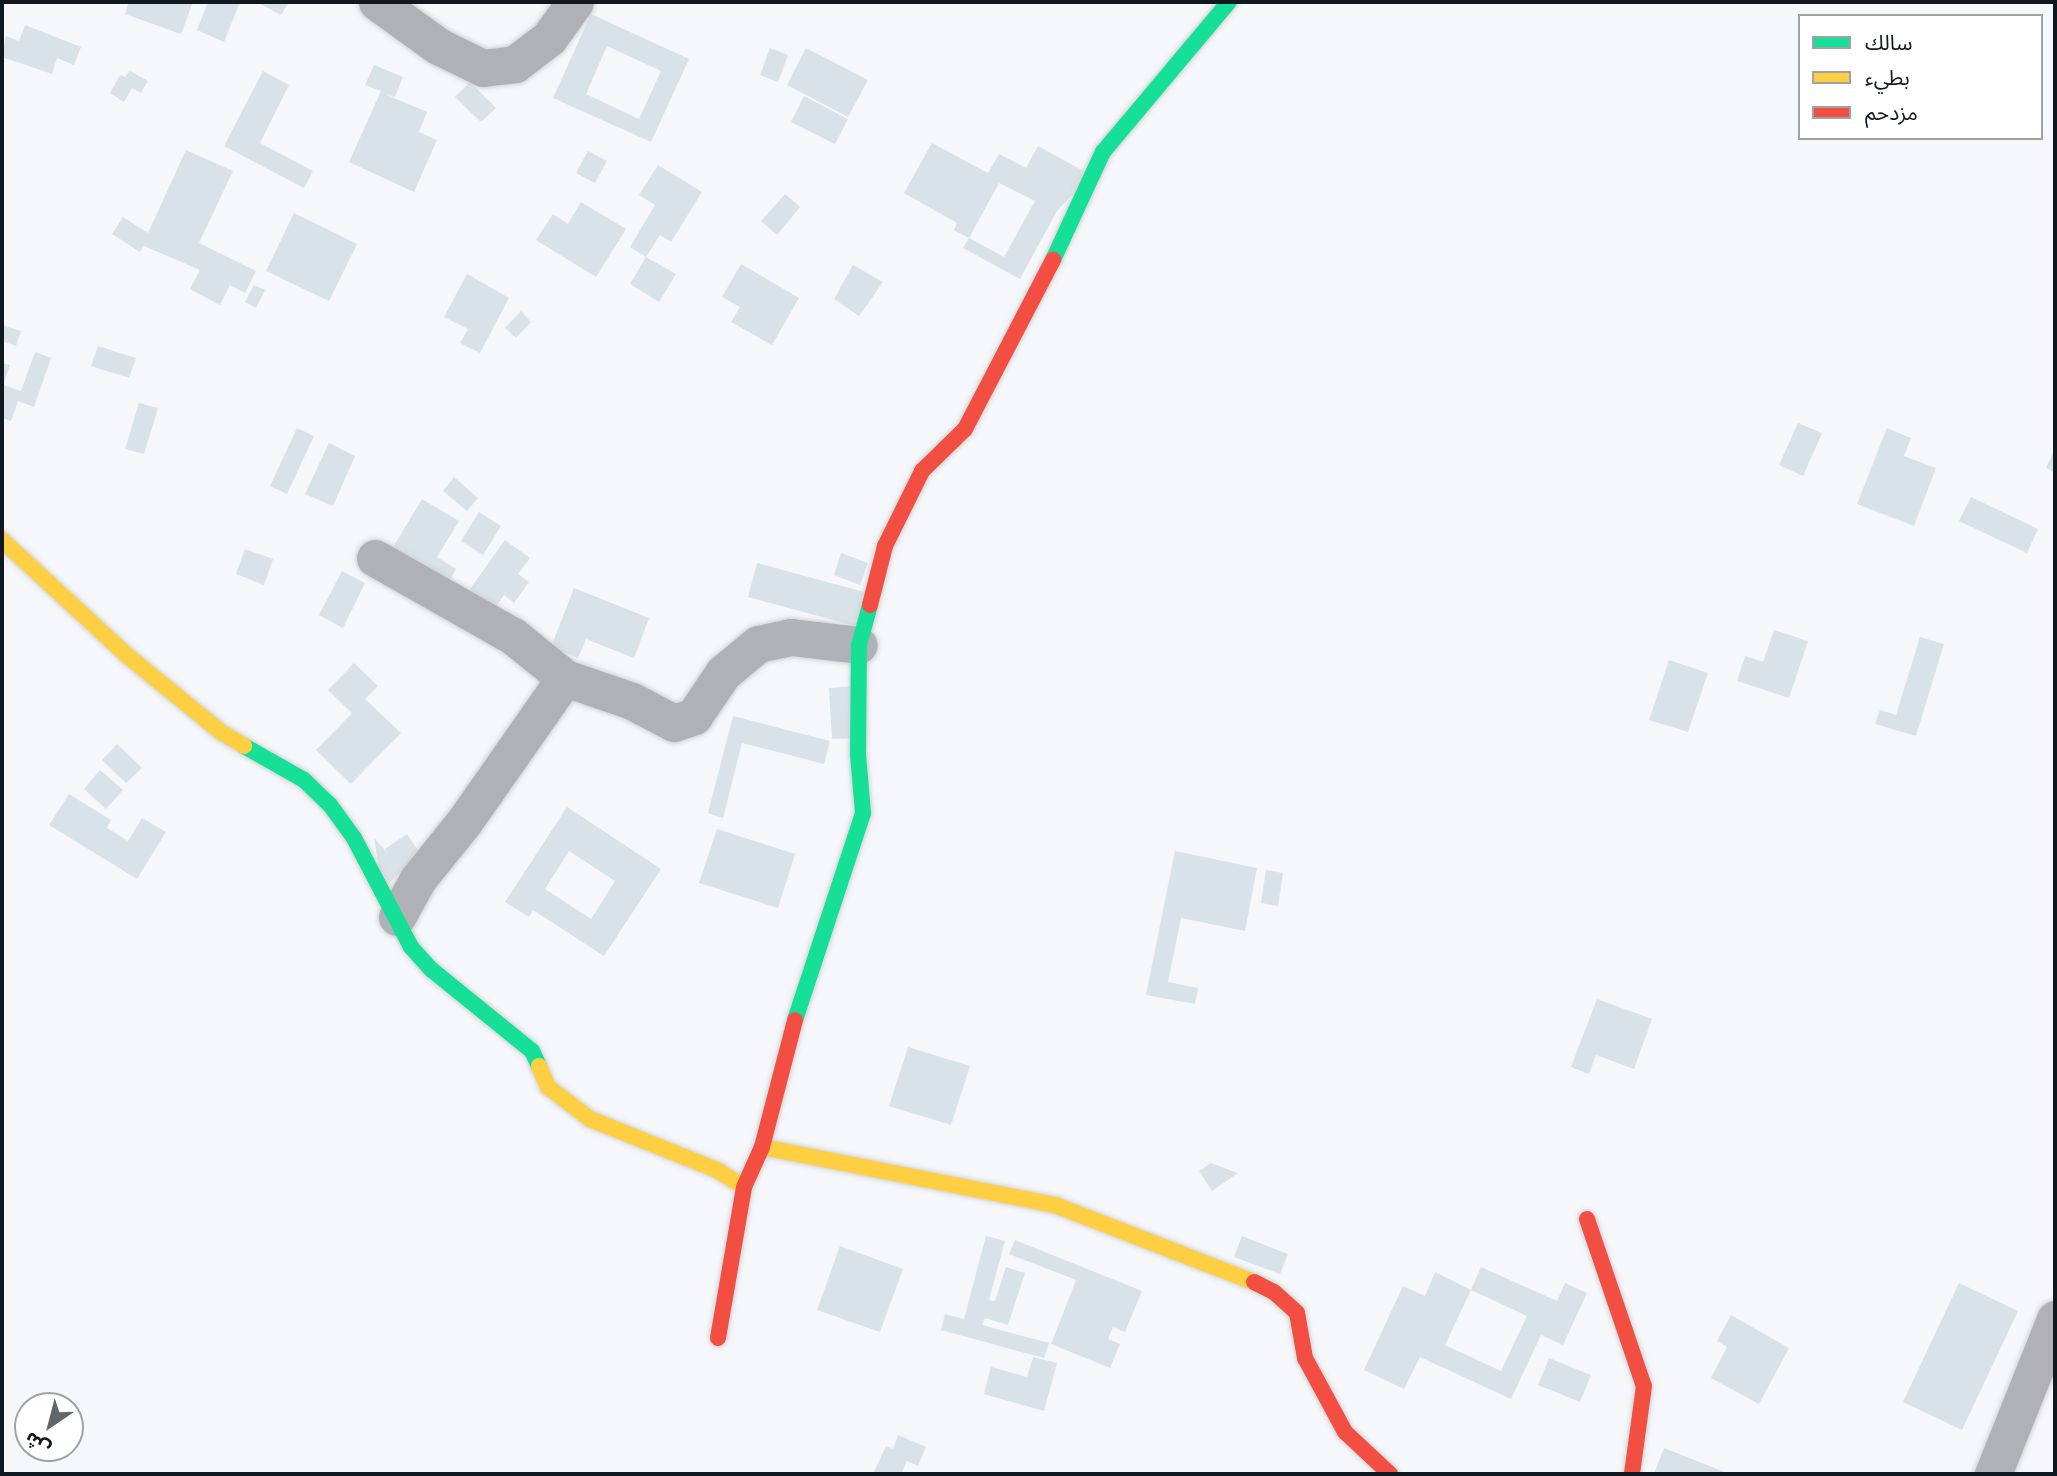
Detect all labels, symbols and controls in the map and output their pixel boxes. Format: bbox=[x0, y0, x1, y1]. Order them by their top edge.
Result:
legend bbox=[1798, 14, 2043, 140]
text: سالك bbox=[1865, 33, 1912, 54]
text: بطيء bbox=[1865, 68, 1910, 89]
text: مزدحم bbox=[1865, 103, 1918, 124]
north arrow bbox=[14, 1392, 84, 1462]
text: ش bbox=[22, 1428, 54, 1458]

